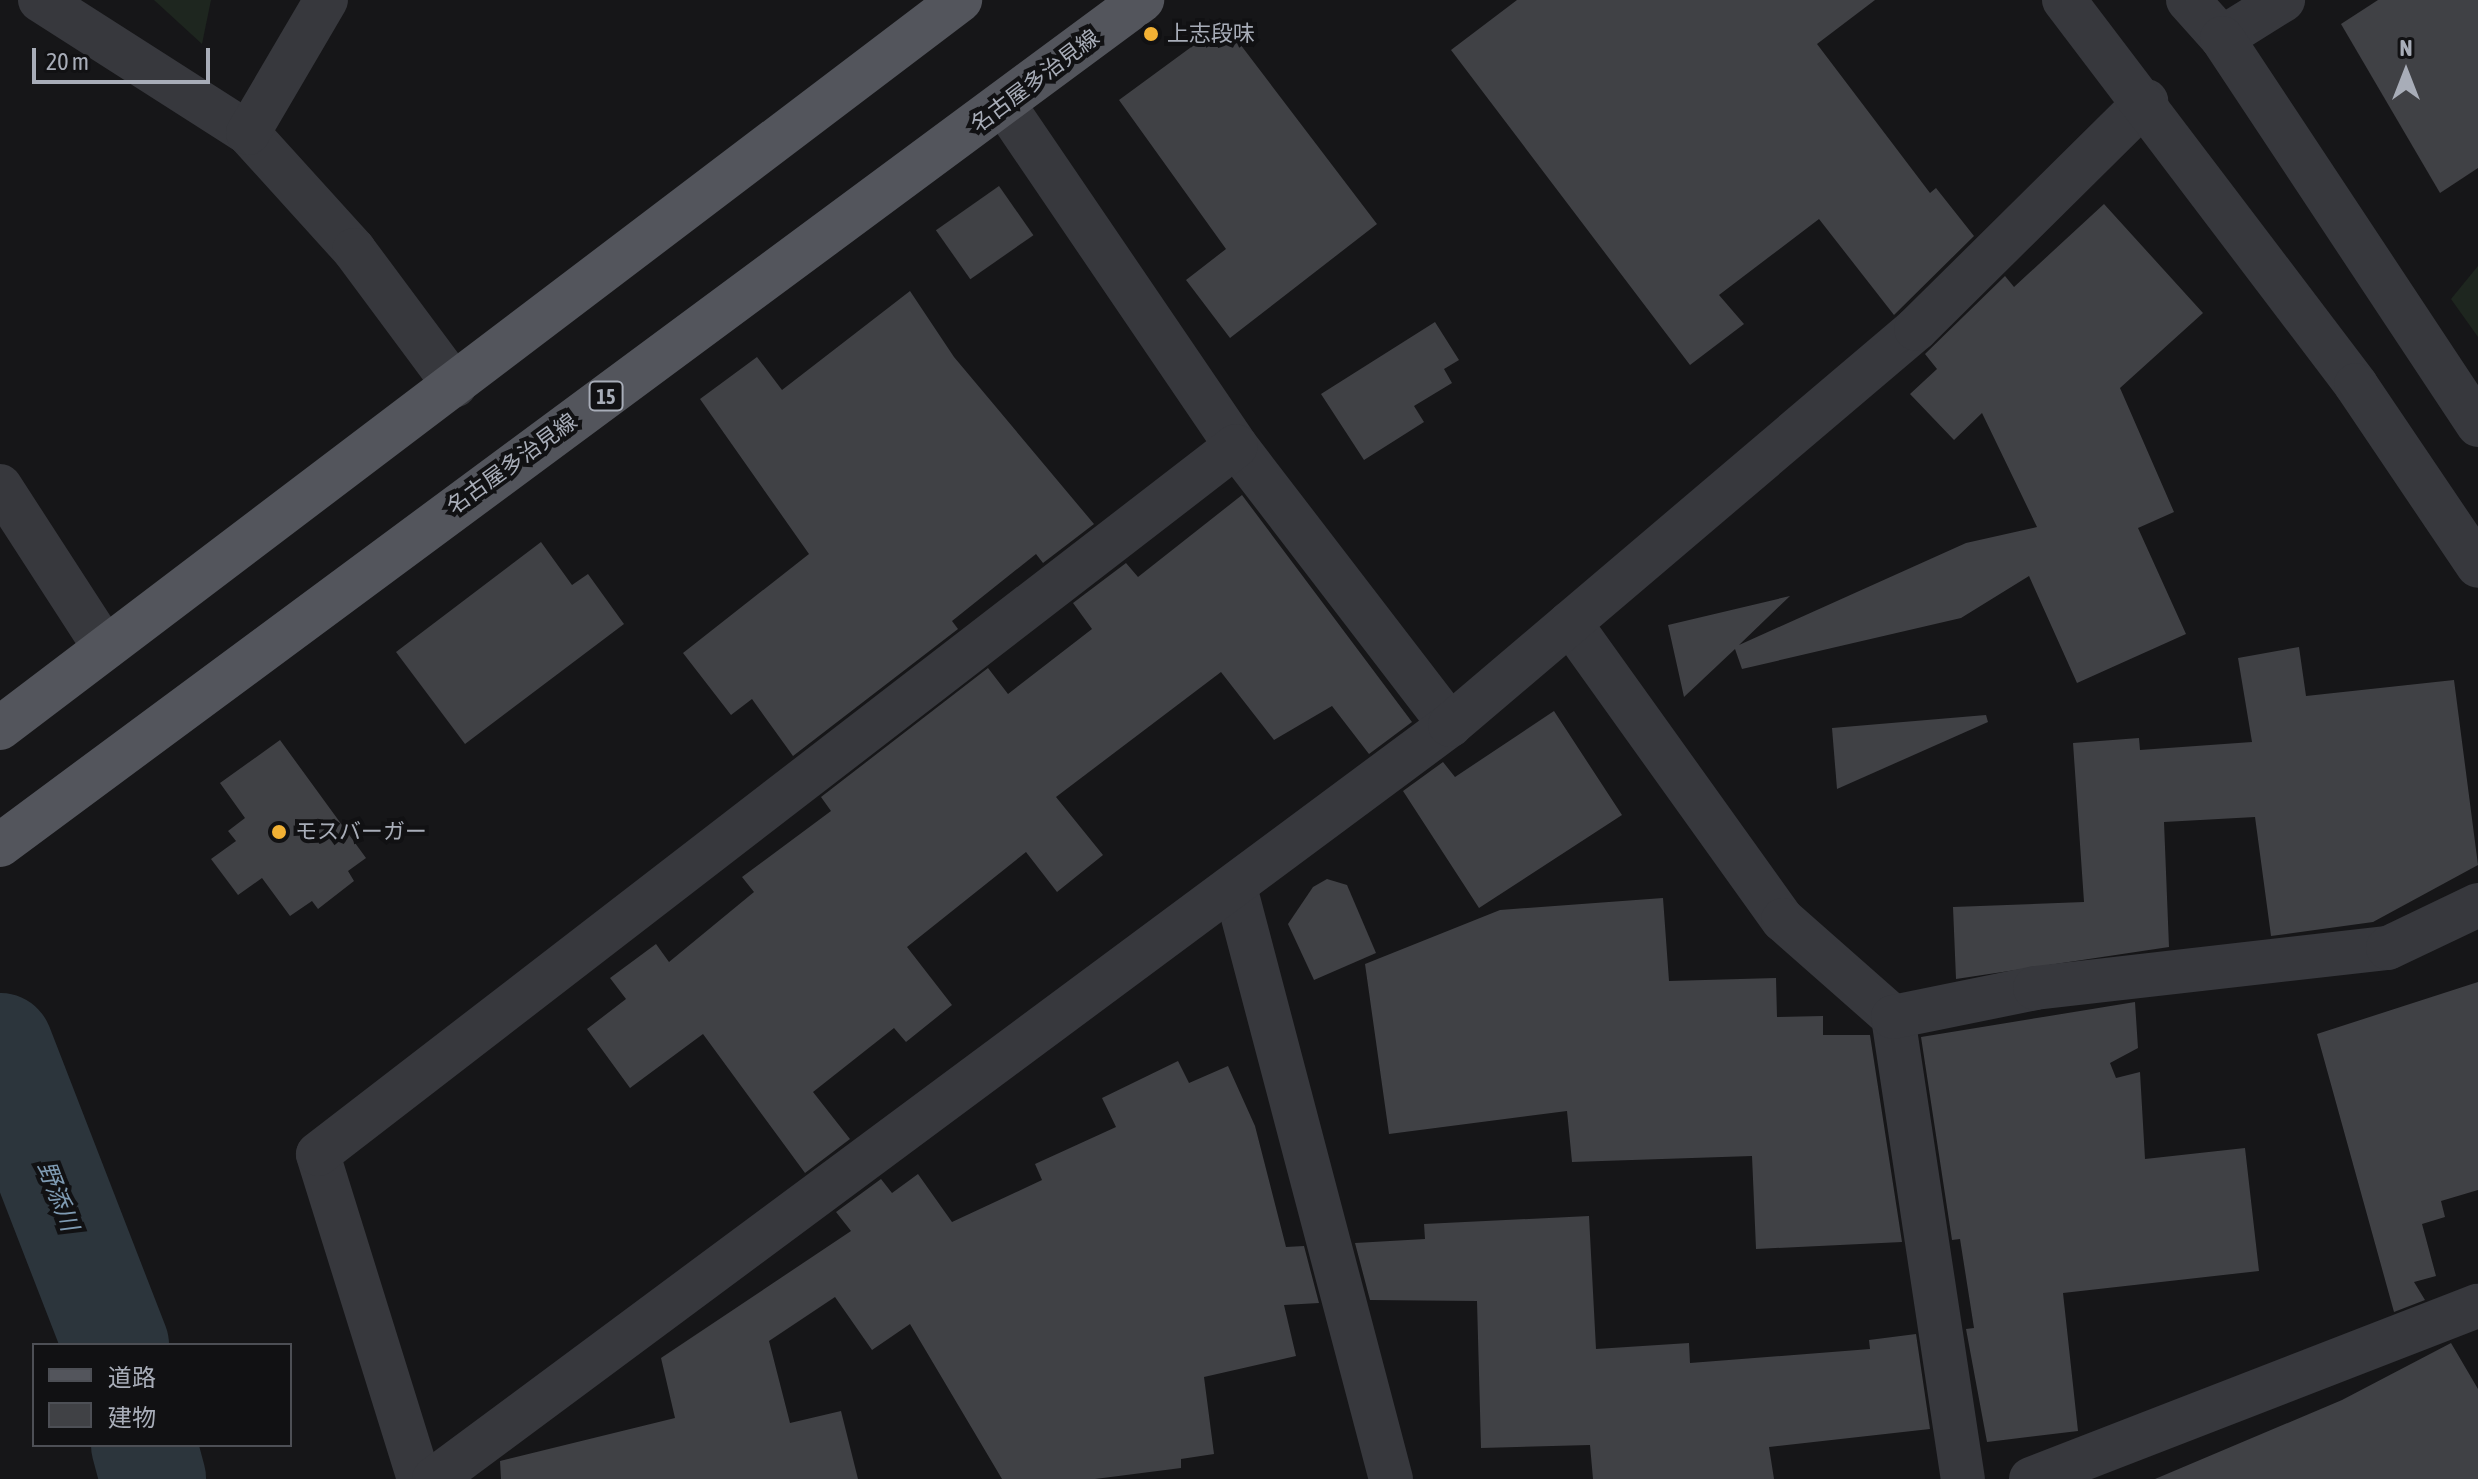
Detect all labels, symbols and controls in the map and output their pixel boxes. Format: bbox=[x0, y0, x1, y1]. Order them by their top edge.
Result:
place label: 上志段味 bbox=[1167, 21, 1255, 47]
street label: 名古屋多治見線 bbox=[966, 24, 1104, 138]
marker: 上志段味 bbox=[1142, 25, 1160, 43]
scale bar bbox=[36, 32, 214, 82]
north arrow bbox=[2366, 32, 2446, 112]
text: N bbox=[2400, 35, 2412, 61]
text: 20 m bbox=[46, 48, 89, 75]
road number: 15 bbox=[588, 380, 624, 412]
street label: 名古屋多治見線 bbox=[442, 408, 582, 520]
place label: モスバーガー bbox=[295, 819, 427, 845]
marker: モスバーガー bbox=[270, 823, 288, 841]
water label: 野添川 bbox=[32, 1157, 84, 1235]
legend bbox=[32, 1343, 292, 1447]
text: 道路 bbox=[108, 1364, 156, 1391]
text: 建物 bbox=[108, 1404, 156, 1431]

